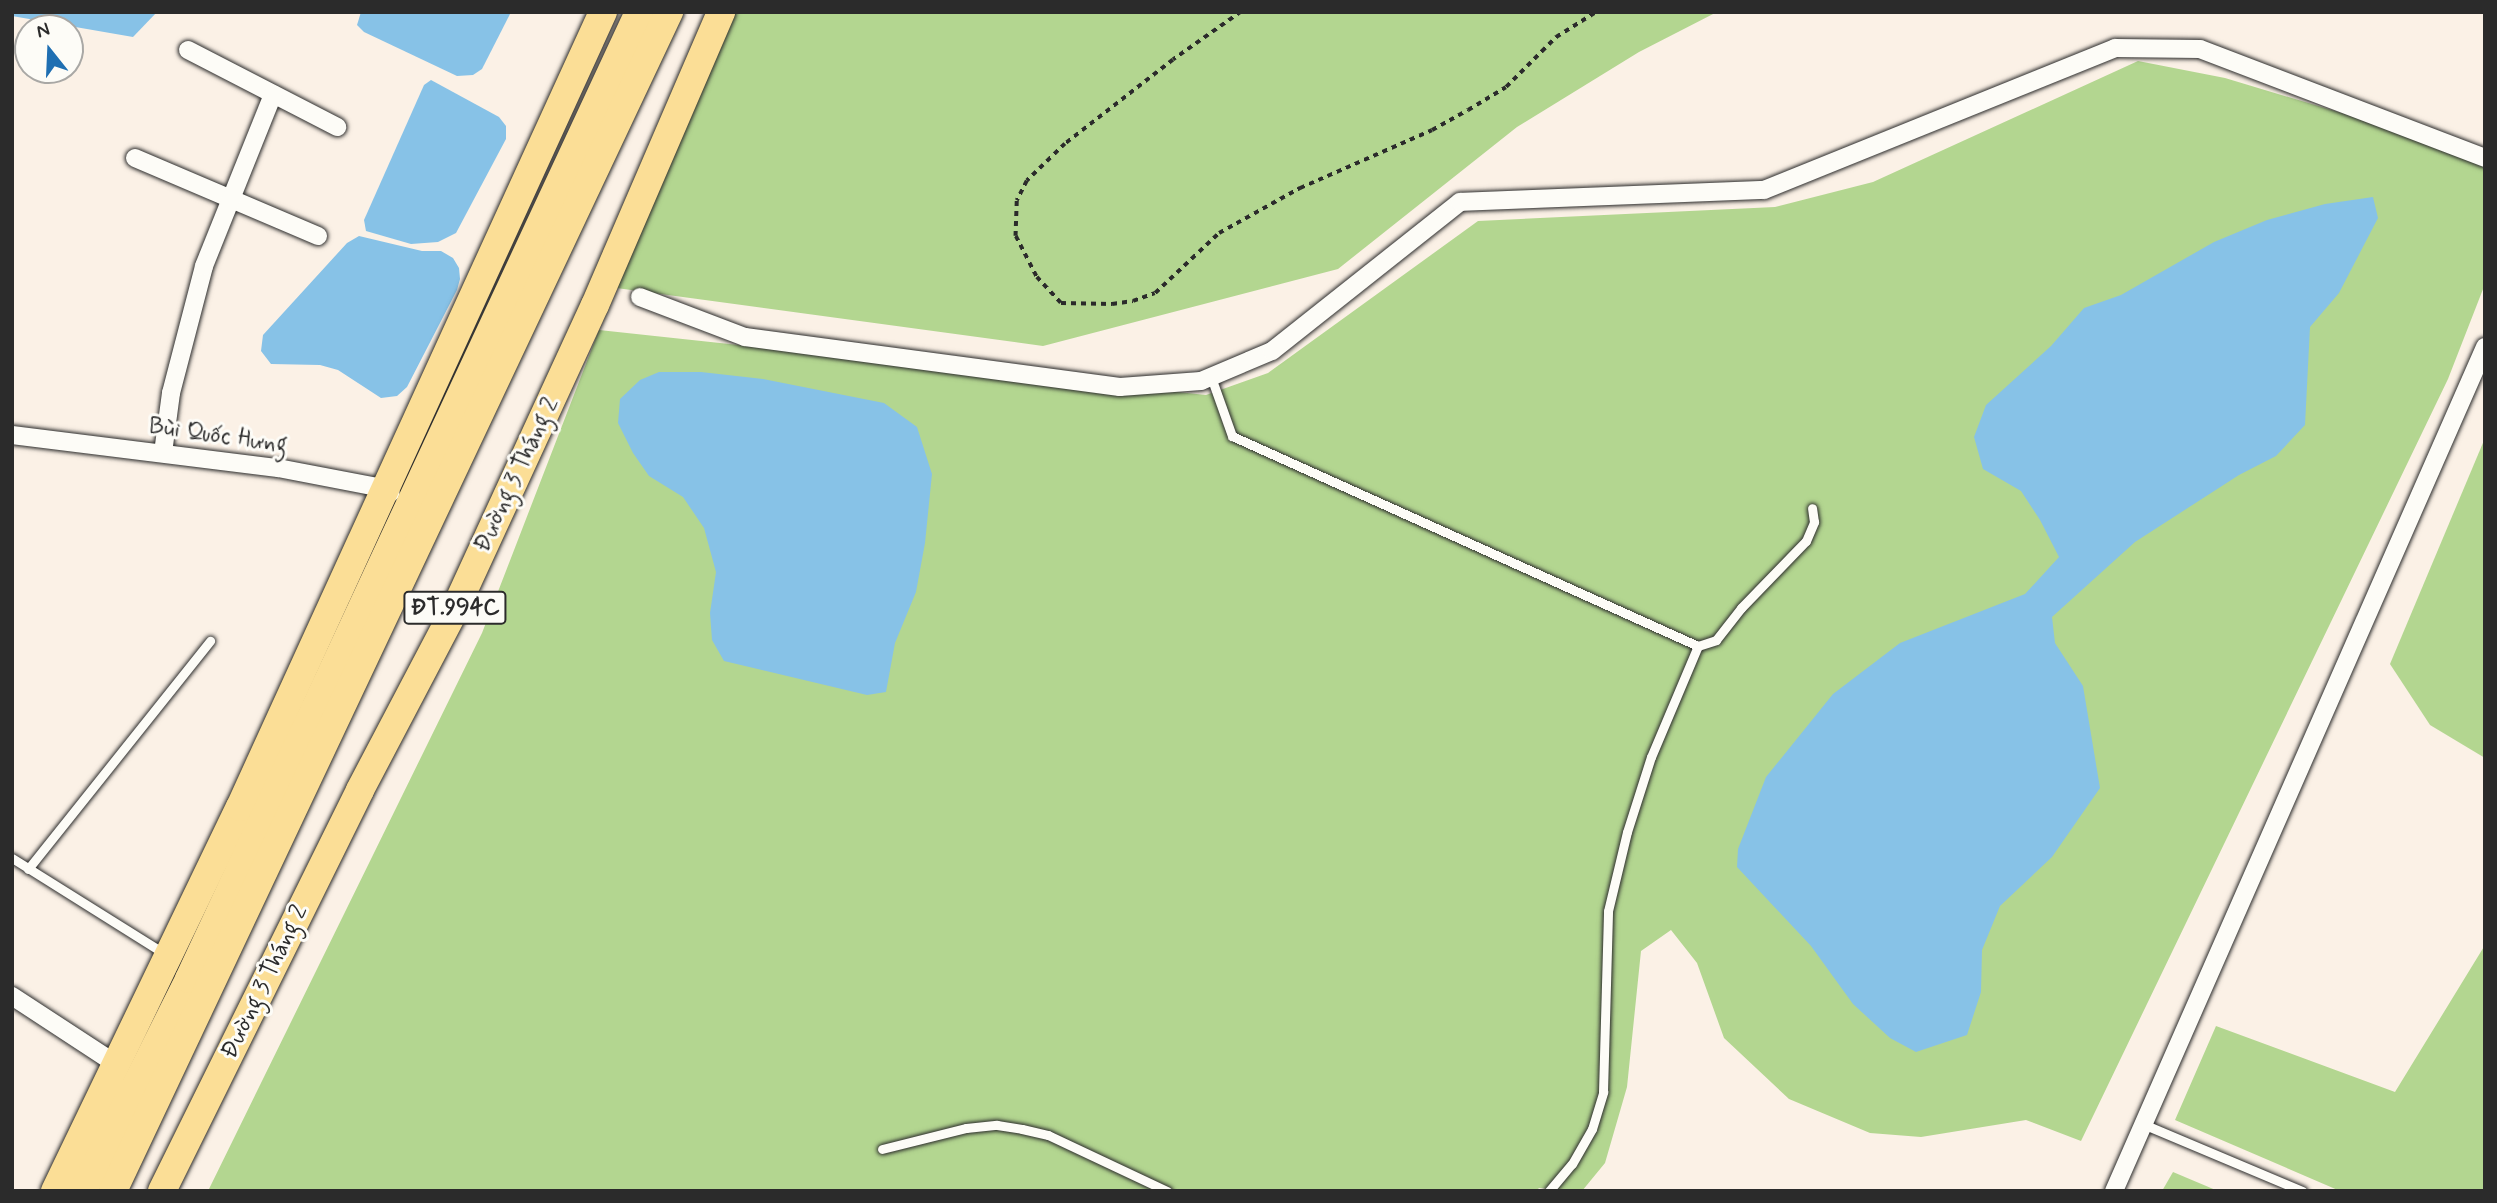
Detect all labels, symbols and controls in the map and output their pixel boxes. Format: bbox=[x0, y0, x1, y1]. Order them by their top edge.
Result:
north arrow bbox=[14, 14, 84, 84]
text: N bbox=[33, 17, 53, 44]
street label: Đường 3 Tháng 2 bbox=[469, 393, 565, 557]
street label: Bùi Quốc Hưng bbox=[144, 412, 292, 460]
road number: ĐT.994C bbox=[402, 588, 508, 628]
street label: Đường 3 Tháng 2 bbox=[215, 900, 315, 1064]

